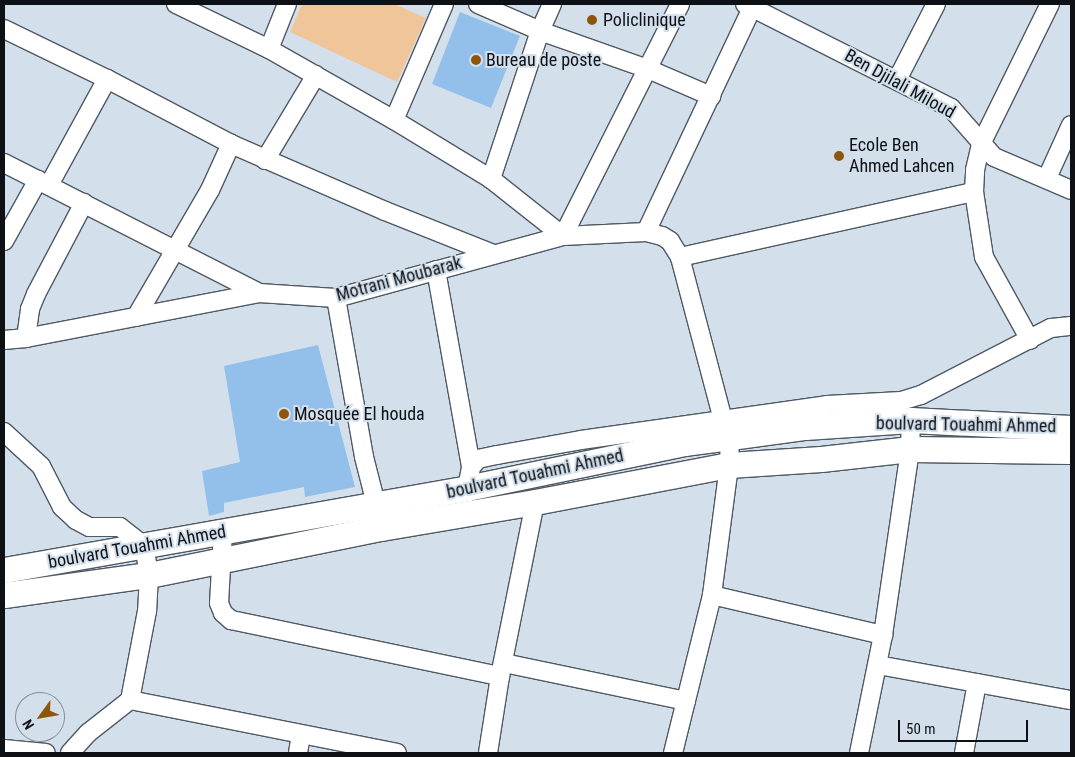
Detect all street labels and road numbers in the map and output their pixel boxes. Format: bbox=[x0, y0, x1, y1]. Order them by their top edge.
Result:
street label: Ben Djilali Miloud bbox=[841, 45, 959, 123]
street label: Motrani Moubarak bbox=[334, 252, 464, 306]
street label: boulvard Touahmi Ahmed bbox=[875, 413, 1057, 437]
street label: boulvard Touahmi Ahmed bbox=[444, 445, 626, 503]
street label: boulvard Touahmi Ahmed bbox=[46, 521, 228, 573]

